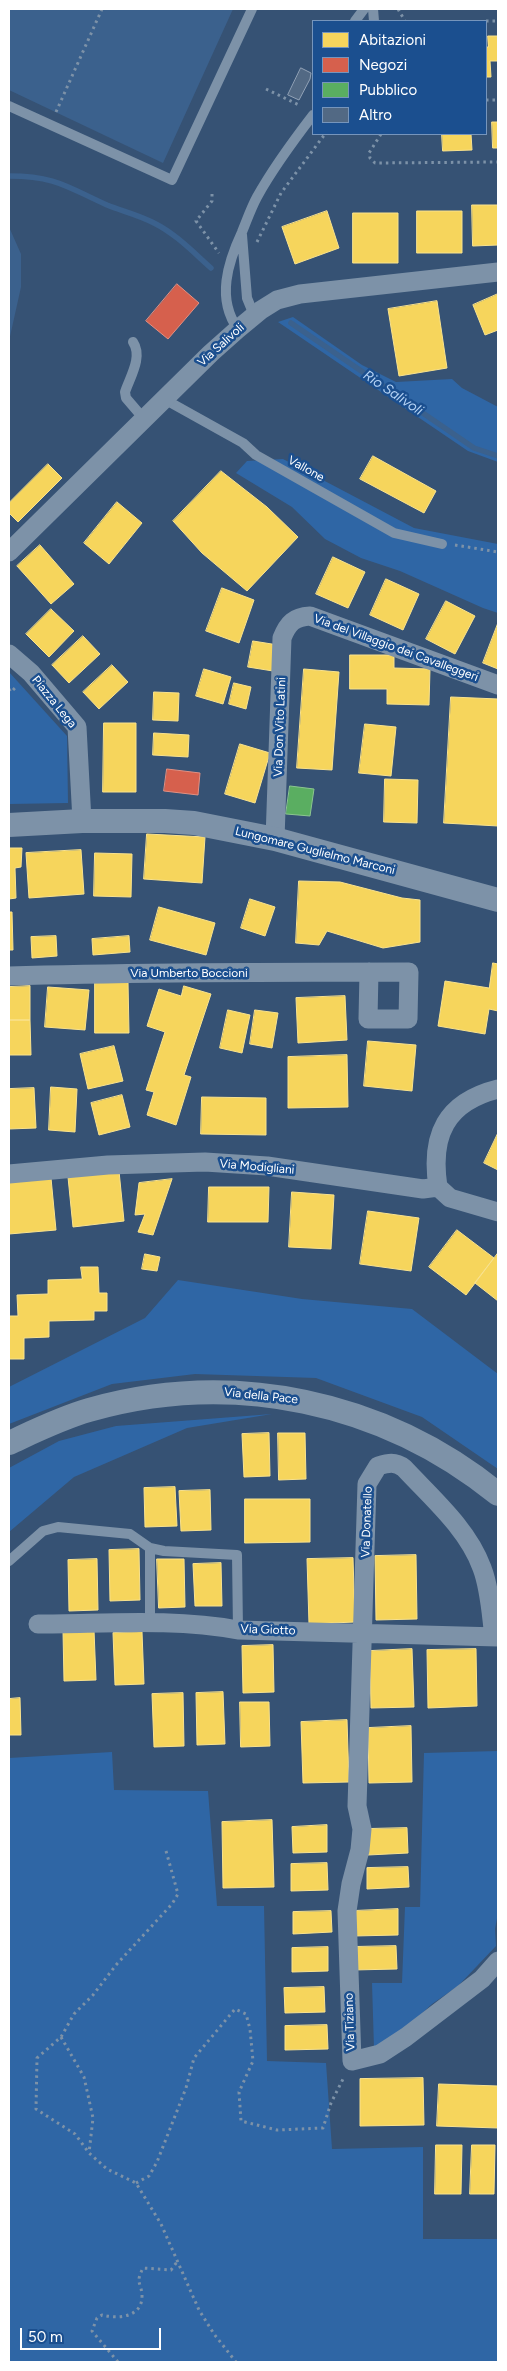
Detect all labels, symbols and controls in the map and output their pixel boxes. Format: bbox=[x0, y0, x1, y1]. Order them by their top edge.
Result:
legend bbox=[312, 20, 487, 135]
text: Abitazioni bbox=[359, 31, 426, 49]
text: Negozi bbox=[359, 56, 407, 74]
text: Pubblico bbox=[359, 81, 417, 99]
text: Altro bbox=[359, 106, 392, 124]
street label: Via Salivoli bbox=[195, 320, 247, 370]
water label: Rio Salivoli bbox=[360, 367, 426, 419]
street label: Vallone bbox=[285, 453, 327, 485]
street label: Via del Villaggio dei Cavalleggeri bbox=[312, 611, 480, 685]
street label: Piazza Lega bbox=[29, 673, 79, 731]
street label: Via Don Vito Latini bbox=[271, 677, 289, 777]
street label: Lungomare Guglielmo Marconi bbox=[233, 824, 397, 878]
street label: Via Umberto Boccioni bbox=[130, 966, 248, 980]
street label: Via Modigliani bbox=[219, 1157, 295, 1177]
street label: Via della Pace bbox=[223, 1385, 299, 1407]
street label: Via Donatello bbox=[359, 1486, 375, 1558]
street label: Via Giotto bbox=[240, 1622, 296, 1638]
street label: Via Tiziano bbox=[342, 1993, 358, 2051]
scale bar bbox=[22, 2318, 164, 2350]
text: 50 m bbox=[28, 2328, 63, 2346]

